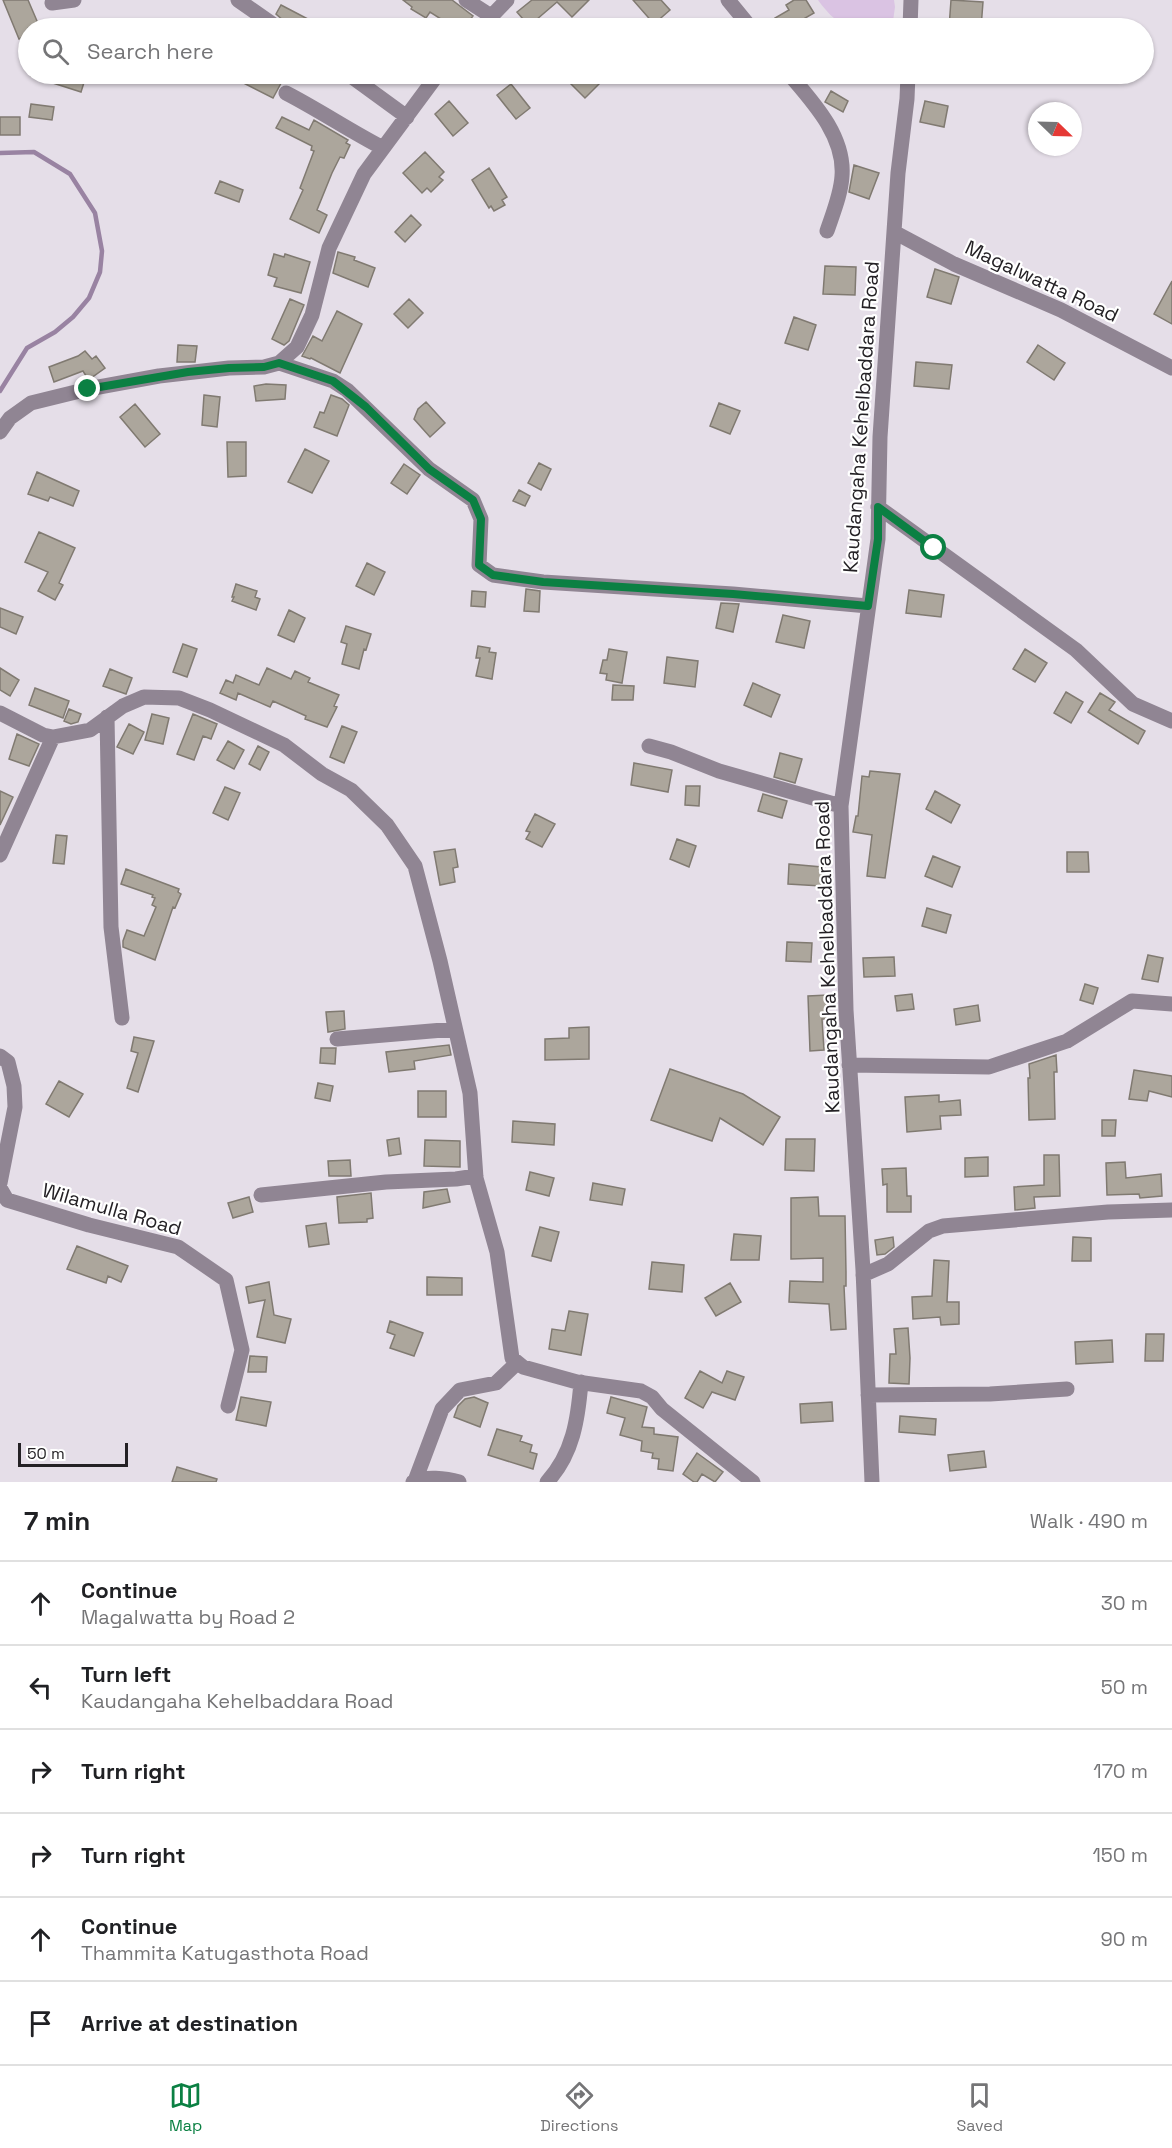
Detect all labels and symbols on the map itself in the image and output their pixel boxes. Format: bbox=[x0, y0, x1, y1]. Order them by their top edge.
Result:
north arrow bbox=[1028, 102, 1082, 156]
street label: Magalwatta Road bbox=[961, 234, 1123, 328]
street label: Kaudangaha Kehelbaddara Road bbox=[837, 260, 885, 574]
route end bbox=[74, 375, 100, 401]
route start bbox=[920, 534, 946, 560]
street label: Kaudangaha Kehelbaddara Road bbox=[809, 800, 845, 1114]
street label: Wilamulla Road bbox=[39, 1177, 185, 1241]
scale bar bbox=[18, 1440, 128, 1468]

